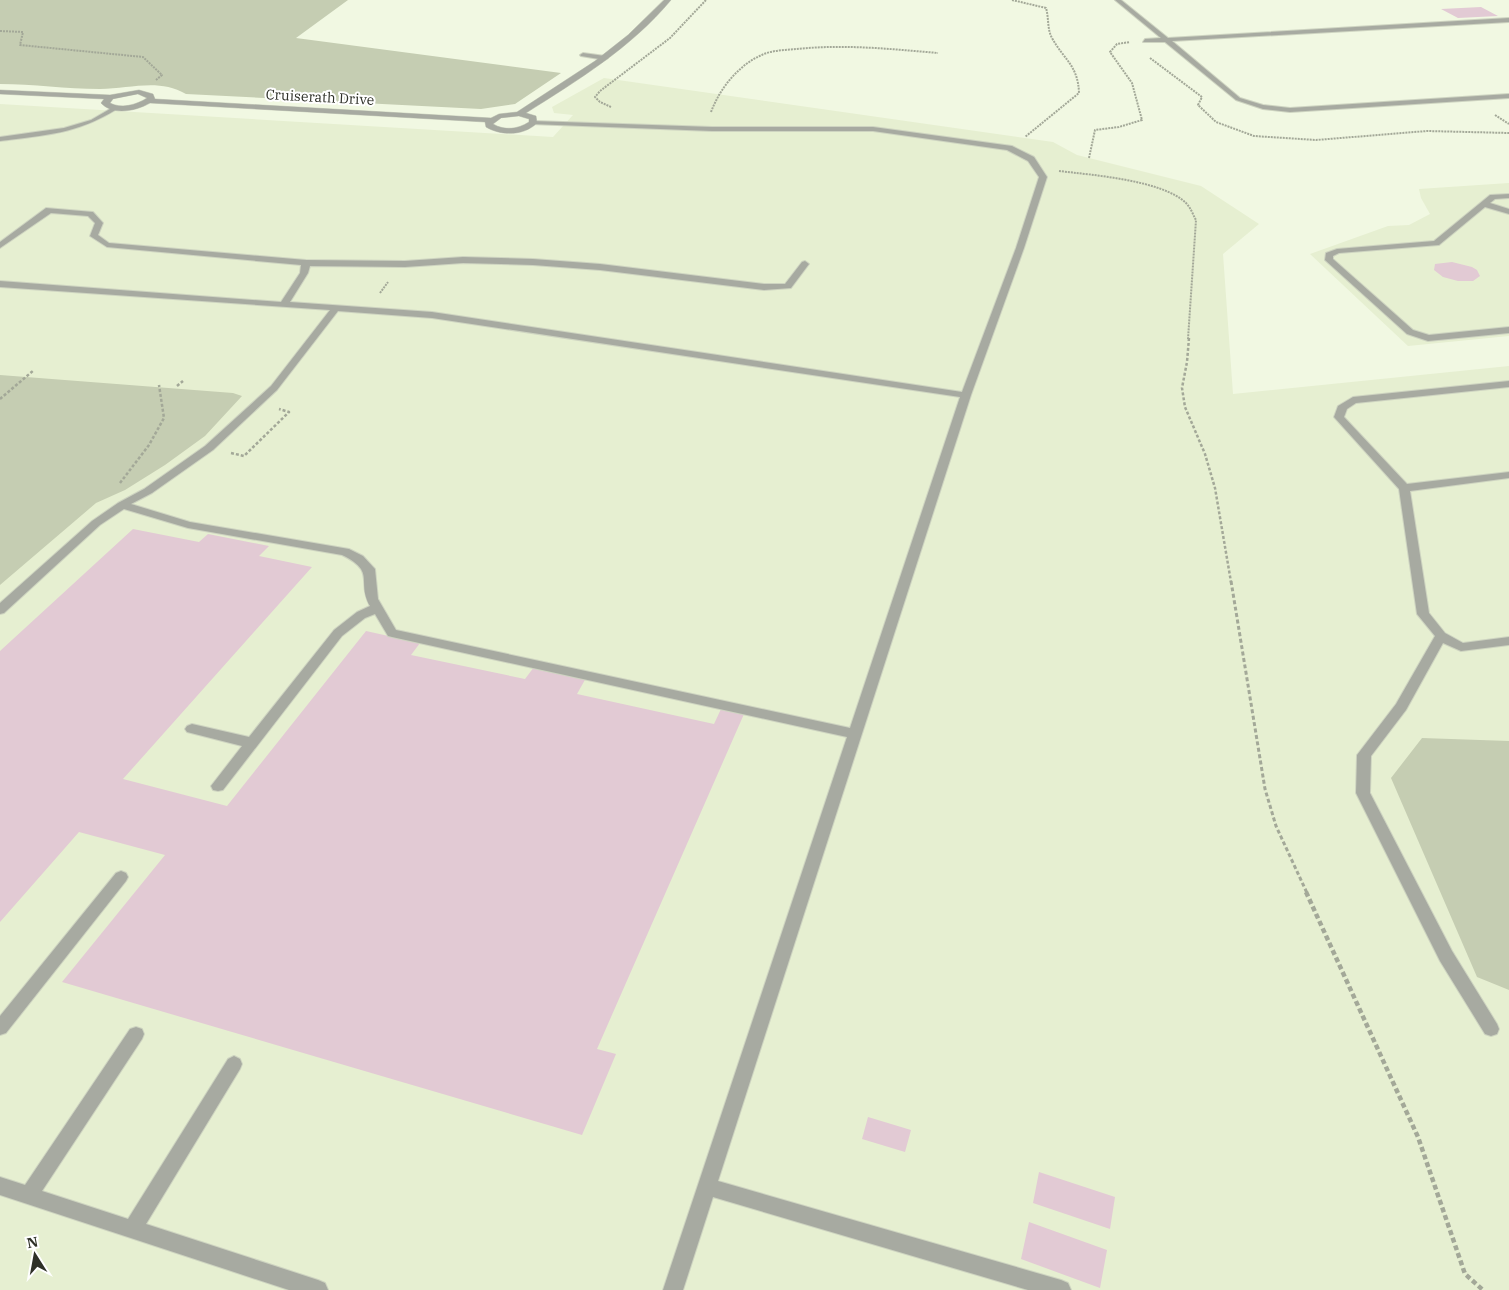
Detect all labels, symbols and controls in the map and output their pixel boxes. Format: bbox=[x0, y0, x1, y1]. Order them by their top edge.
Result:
street label: Cruiserath Drive bbox=[265, 85, 375, 109]
north arrow bbox=[10, 1230, 60, 1280]
text: N bbox=[25, 1232, 40, 1252]

